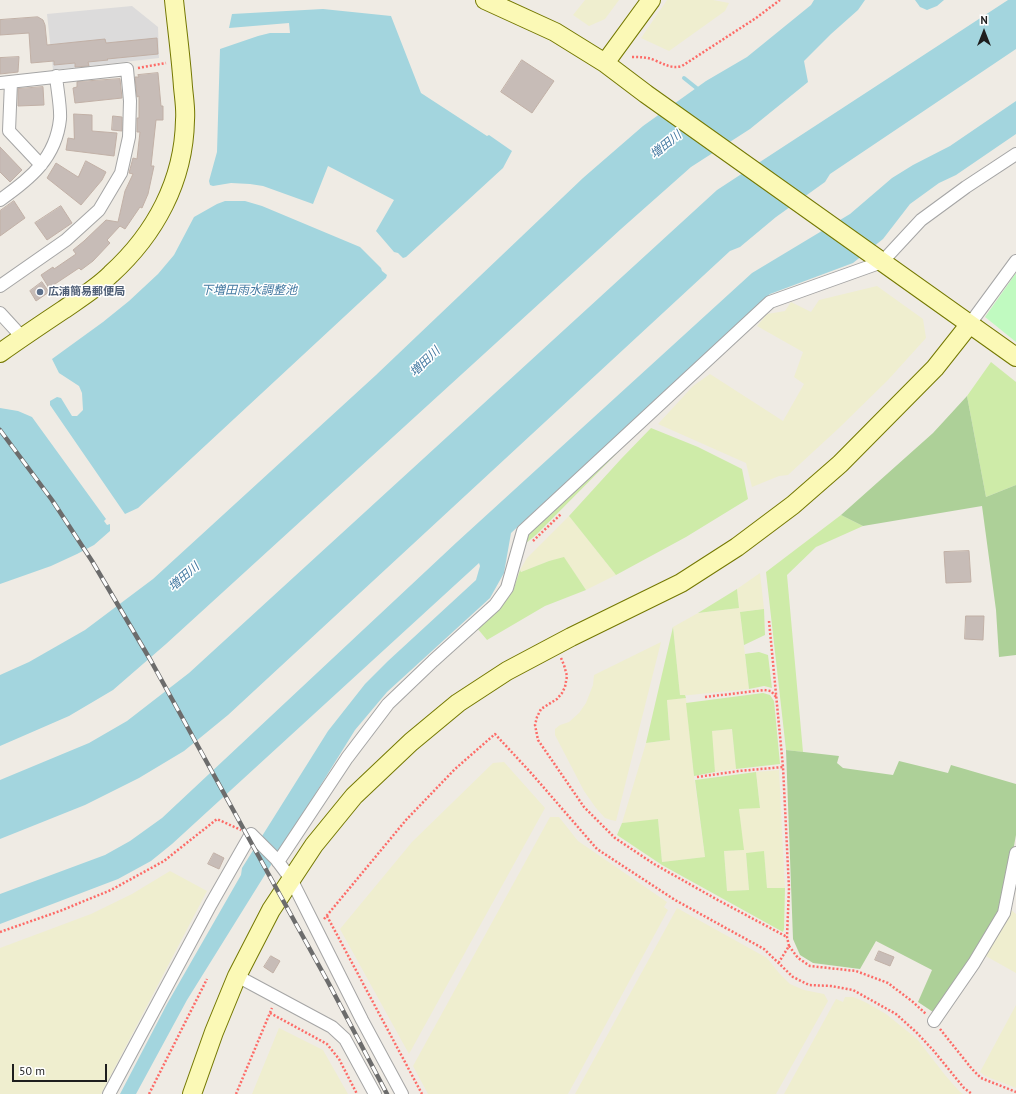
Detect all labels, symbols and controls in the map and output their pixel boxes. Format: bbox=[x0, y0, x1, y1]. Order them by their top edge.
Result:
north arrow bbox=[964, 12, 1004, 52]
text: N bbox=[980, 13, 988, 27]
water label: 増田川 bbox=[647, 128, 685, 162]
water label: 下増田雨水調整池 bbox=[201, 284, 297, 298]
place label: 広浦簡易郵便局 bbox=[48, 285, 125, 299]
marker: 広浦簡易郵便局 bbox=[35, 287, 45, 297]
water label: 増田川 bbox=[407, 344, 443, 380]
water label: 増田川 bbox=[166, 560, 202, 594]
scale bar bbox=[14, 1056, 109, 1082]
text: 50 m bbox=[19, 1063, 45, 1078]

